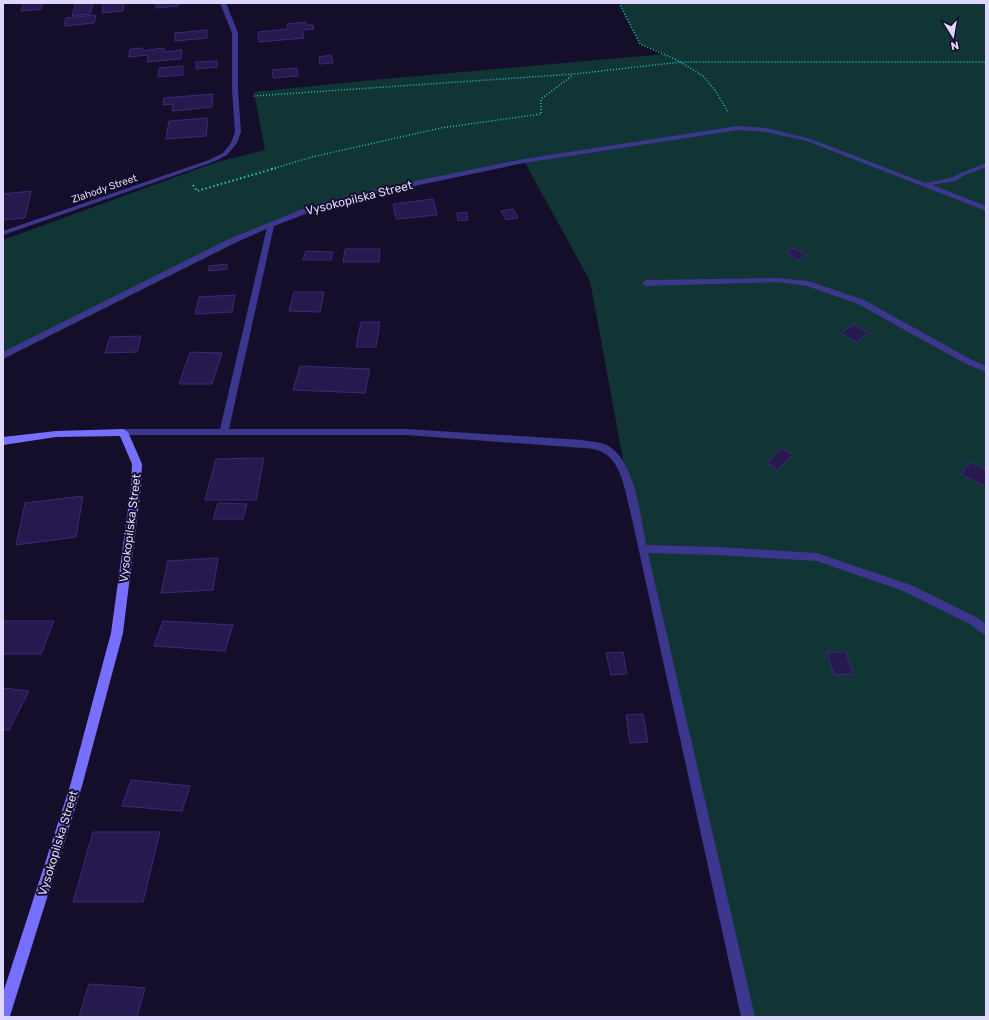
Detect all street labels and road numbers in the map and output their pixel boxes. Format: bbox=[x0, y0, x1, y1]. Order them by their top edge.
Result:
street label: Zlahody Street bbox=[70, 172, 139, 206]
street label: Vysokopilska Street bbox=[304, 178, 414, 218]
street label: Vysokopilska Street bbox=[116, 473, 144, 583]
street label: Vysokopilska Street bbox=[35, 788, 81, 897]

